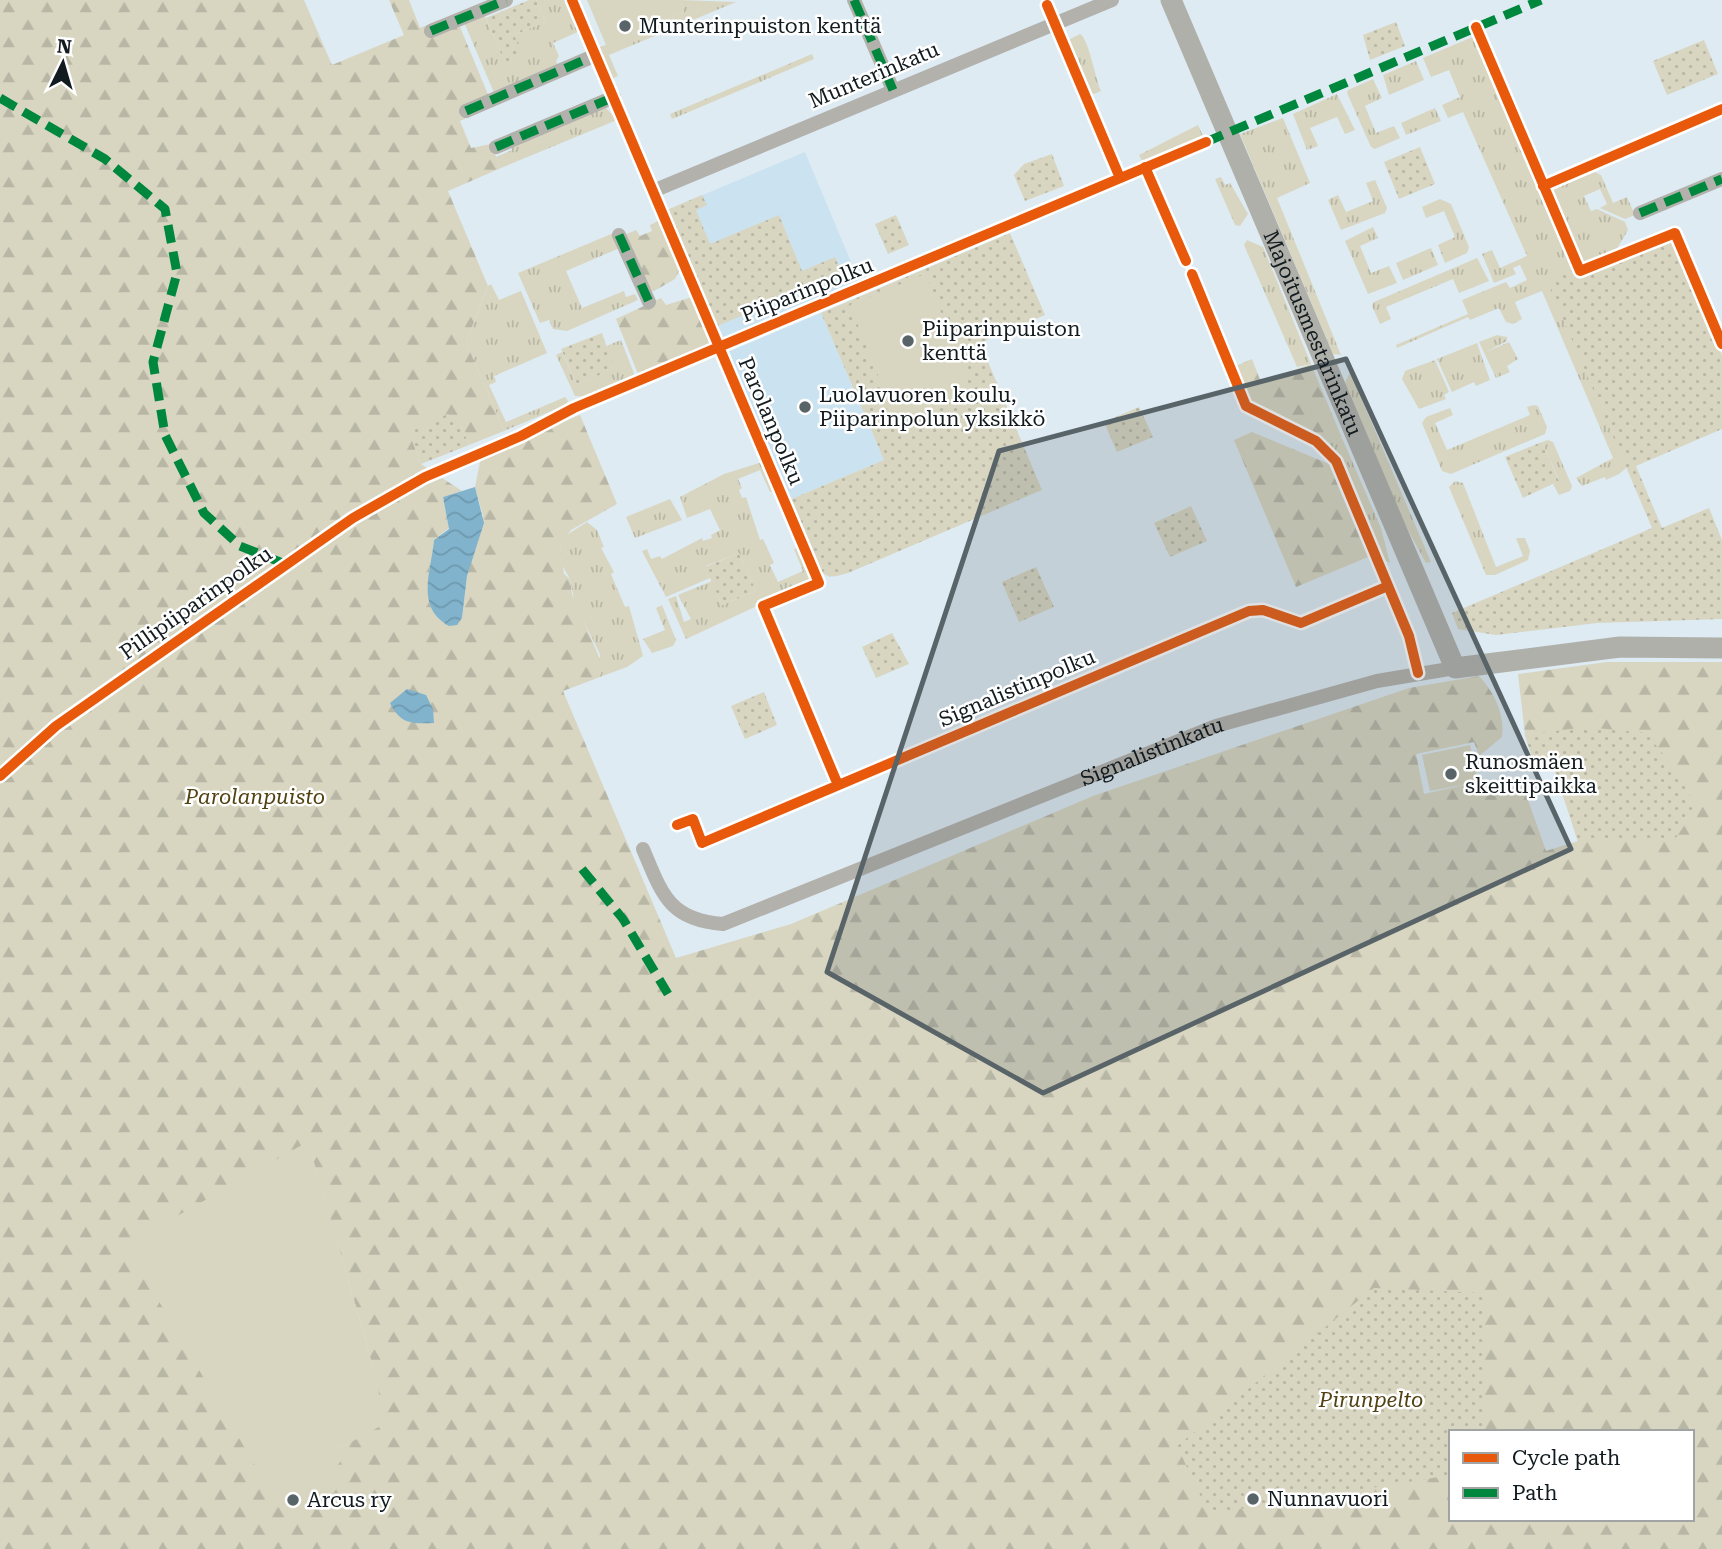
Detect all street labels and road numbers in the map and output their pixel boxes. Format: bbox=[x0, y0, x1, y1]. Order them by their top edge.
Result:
street label: Munterinkatu bbox=[805, 37, 943, 113]
street label: Majoitusmestarinkatu bbox=[1258, 227, 1367, 440]
street label: Piiparinpolku bbox=[738, 253, 876, 327]
street label: Parolanpolku bbox=[733, 354, 809, 488]
street label: Pillipiiparinpolku bbox=[115, 541, 277, 665]
street label: Signalistinpolku bbox=[935, 644, 1099, 732]
street label: Signalistinkatu bbox=[1077, 712, 1226, 791]

